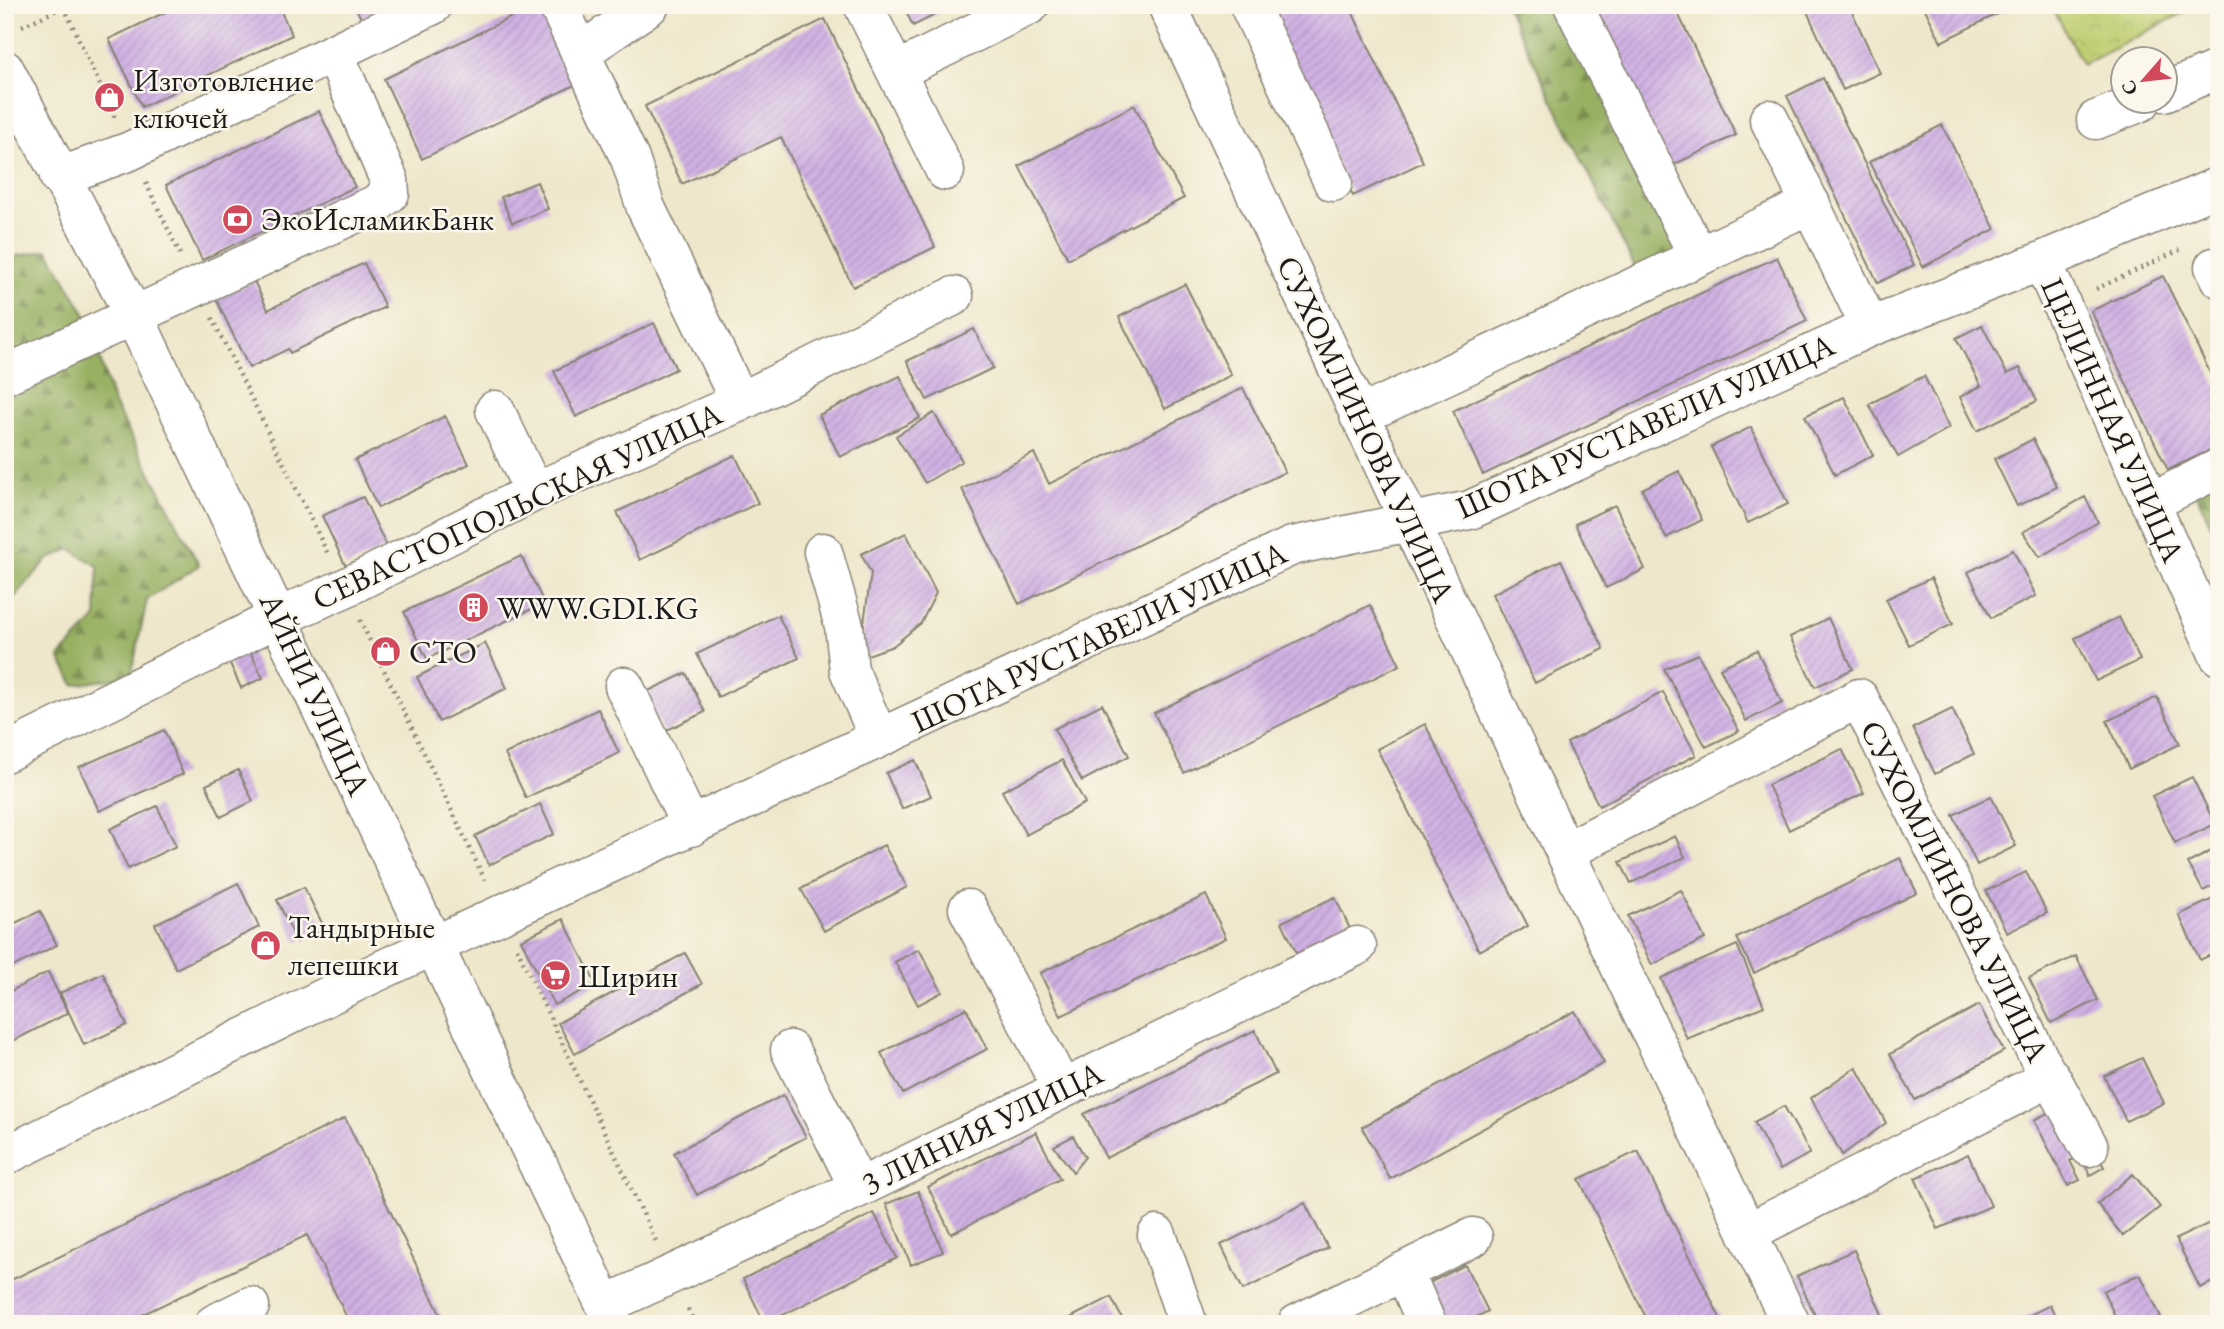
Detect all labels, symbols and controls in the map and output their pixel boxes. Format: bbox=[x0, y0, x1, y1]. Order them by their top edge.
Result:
north arrow bbox=[2108, 46, 2178, 116]
place label: Изготовление ключей bbox=[133, 59, 314, 138]
text: С bbox=[2115, 76, 2144, 100]
shop icon: Изготовление ключей bbox=[93, 81, 127, 115]
place label: ЭкоИсламикБанк bbox=[261, 198, 494, 240]
bank icon: ЭкоИсламикБанк bbox=[221, 202, 255, 236]
street label: СУХОМЛИНОВА УЛИЦА bbox=[1267, 249, 1465, 610]
street label: ЦЕЛИННАЯ УЛИЦА bbox=[2031, 271, 2195, 569]
street label: ШОТА РУСТАВЕЛИ УЛИЦА bbox=[1449, 323, 1842, 529]
street label: СЕВАСТОПОЛЬСКАЯ УЛИЦА bbox=[305, 392, 729, 620]
street label: ШОТА РУСТАВЕЛИ УЛИЦА bbox=[904, 531, 1294, 743]
street label: АЙНИ УЛИЦА bbox=[249, 585, 381, 803]
place label: WWW.GDI.KG bbox=[497, 587, 699, 629]
building icon: WWW.GDI.KG bbox=[457, 591, 491, 625]
place label: СТО bbox=[409, 631, 477, 673]
shop icon: СТО bbox=[369, 635, 403, 669]
street label: СУХОМЛИНОВА УЛИЦА bbox=[1851, 713, 2060, 1070]
place label: Тандырные лепешки bbox=[288, 906, 435, 985]
shop icon: Тандырные лепешки bbox=[248, 928, 282, 962]
place label: Ширин bbox=[578, 955, 678, 997]
supermarket icon: Ширин bbox=[538, 959, 572, 993]
street label: 3 ЛИНИЯ УЛИЦА bbox=[854, 1051, 1110, 1205]

